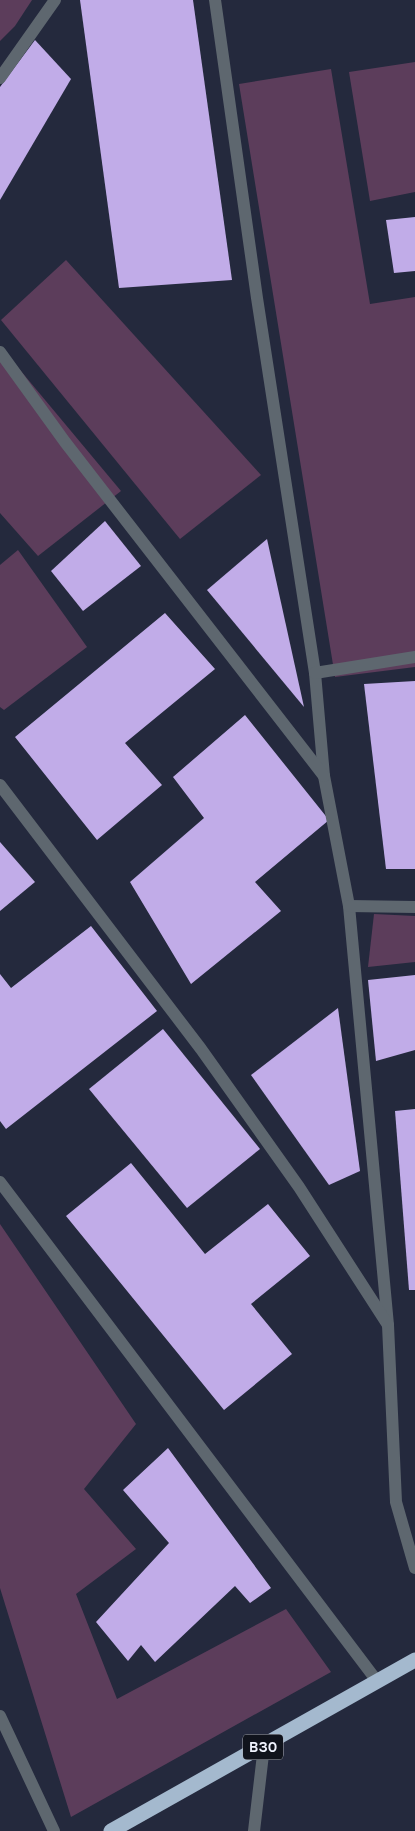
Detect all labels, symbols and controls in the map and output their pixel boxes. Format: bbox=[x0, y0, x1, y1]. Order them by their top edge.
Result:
road number: B30 bbox=[243, 1734, 283, 1760]

